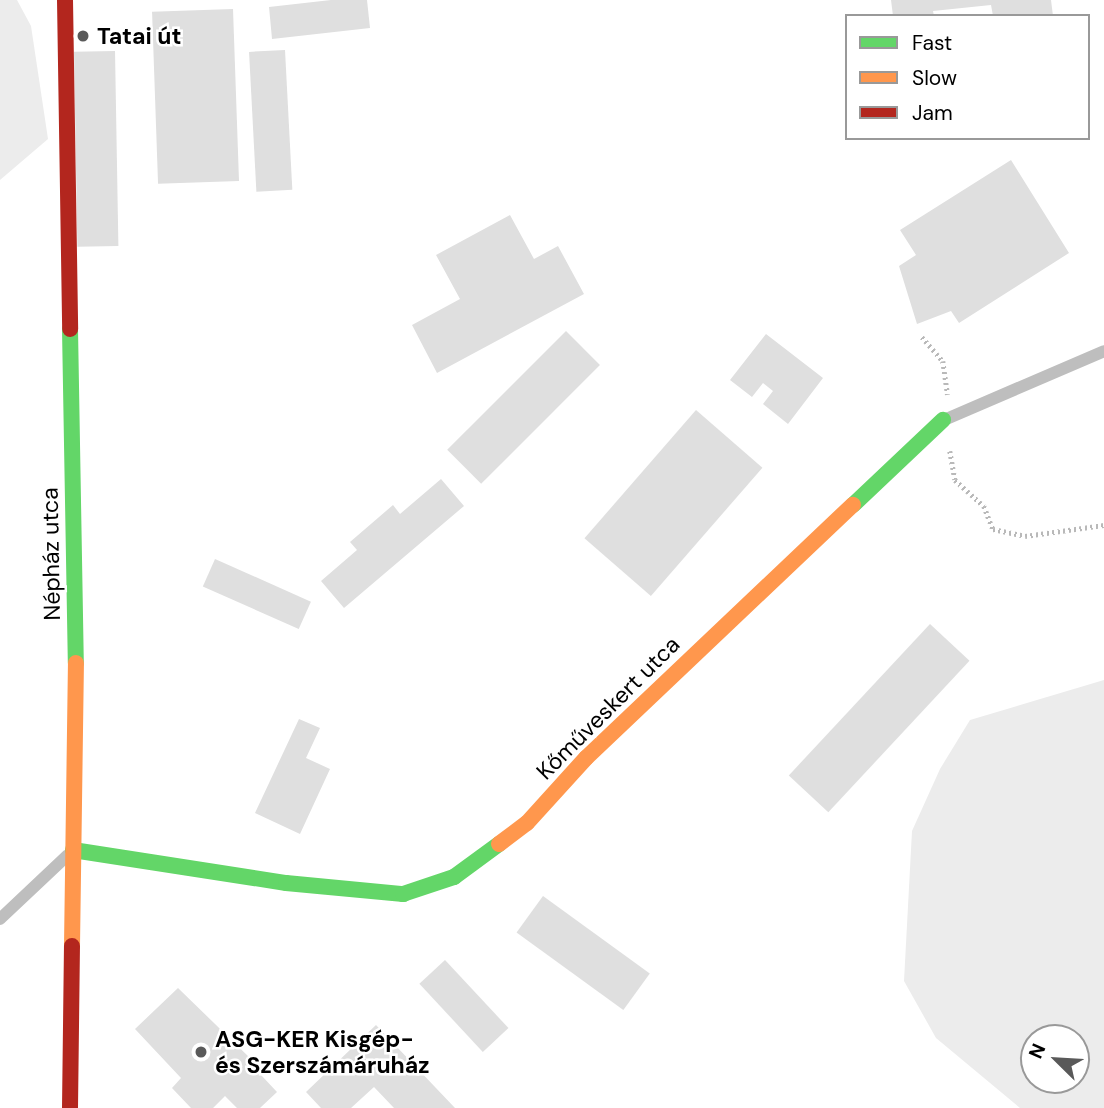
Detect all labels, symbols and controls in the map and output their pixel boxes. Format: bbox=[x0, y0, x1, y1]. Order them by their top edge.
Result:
legend bbox=[845, 14, 1090, 140]
place label: Tatai út bbox=[97, 22, 181, 50]
marker: Tatai út bbox=[75, 28, 91, 44]
text: Fast bbox=[912, 29, 952, 57]
text: Slow bbox=[912, 64, 957, 92]
text: Jam bbox=[912, 99, 953, 127]
street label: Népház utca bbox=[36, 487, 66, 621]
street label: Kőműveskert utca bbox=[531, 631, 685, 785]
north arrow bbox=[1020, 1024, 1090, 1094]
place label: ASG-KER Kisgép- és Szerszámáruház bbox=[215, 1025, 430, 1079]
text: N bbox=[1023, 1040, 1051, 1062]
marker: ASG-KER Kisgép- és Szerszámáruház bbox=[193, 1044, 209, 1060]

